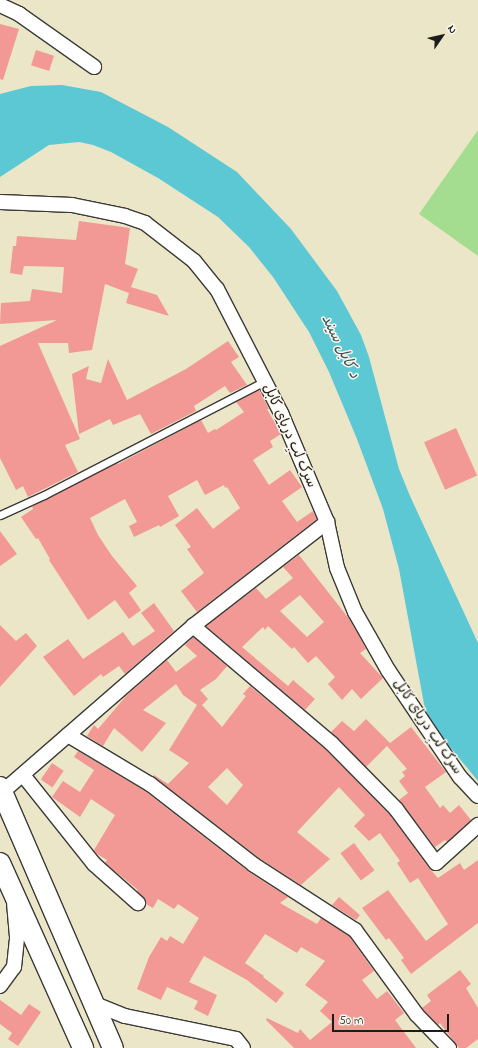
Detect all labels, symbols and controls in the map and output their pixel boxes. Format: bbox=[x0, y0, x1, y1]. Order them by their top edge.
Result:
north arrow bbox=[422, 16, 462, 56]
text: N bbox=[443, 22, 461, 37]
water label: د کابل سيند bbox=[317, 312, 363, 382]
street label: سرک لبِ دریای کابل bbox=[259, 381, 319, 491]
street label: سرک لبِ دریای کابل bbox=[389, 676, 465, 778]
scale bar bbox=[334, 1006, 451, 1032]
text: 50 m bbox=[339, 1012, 363, 1030]

